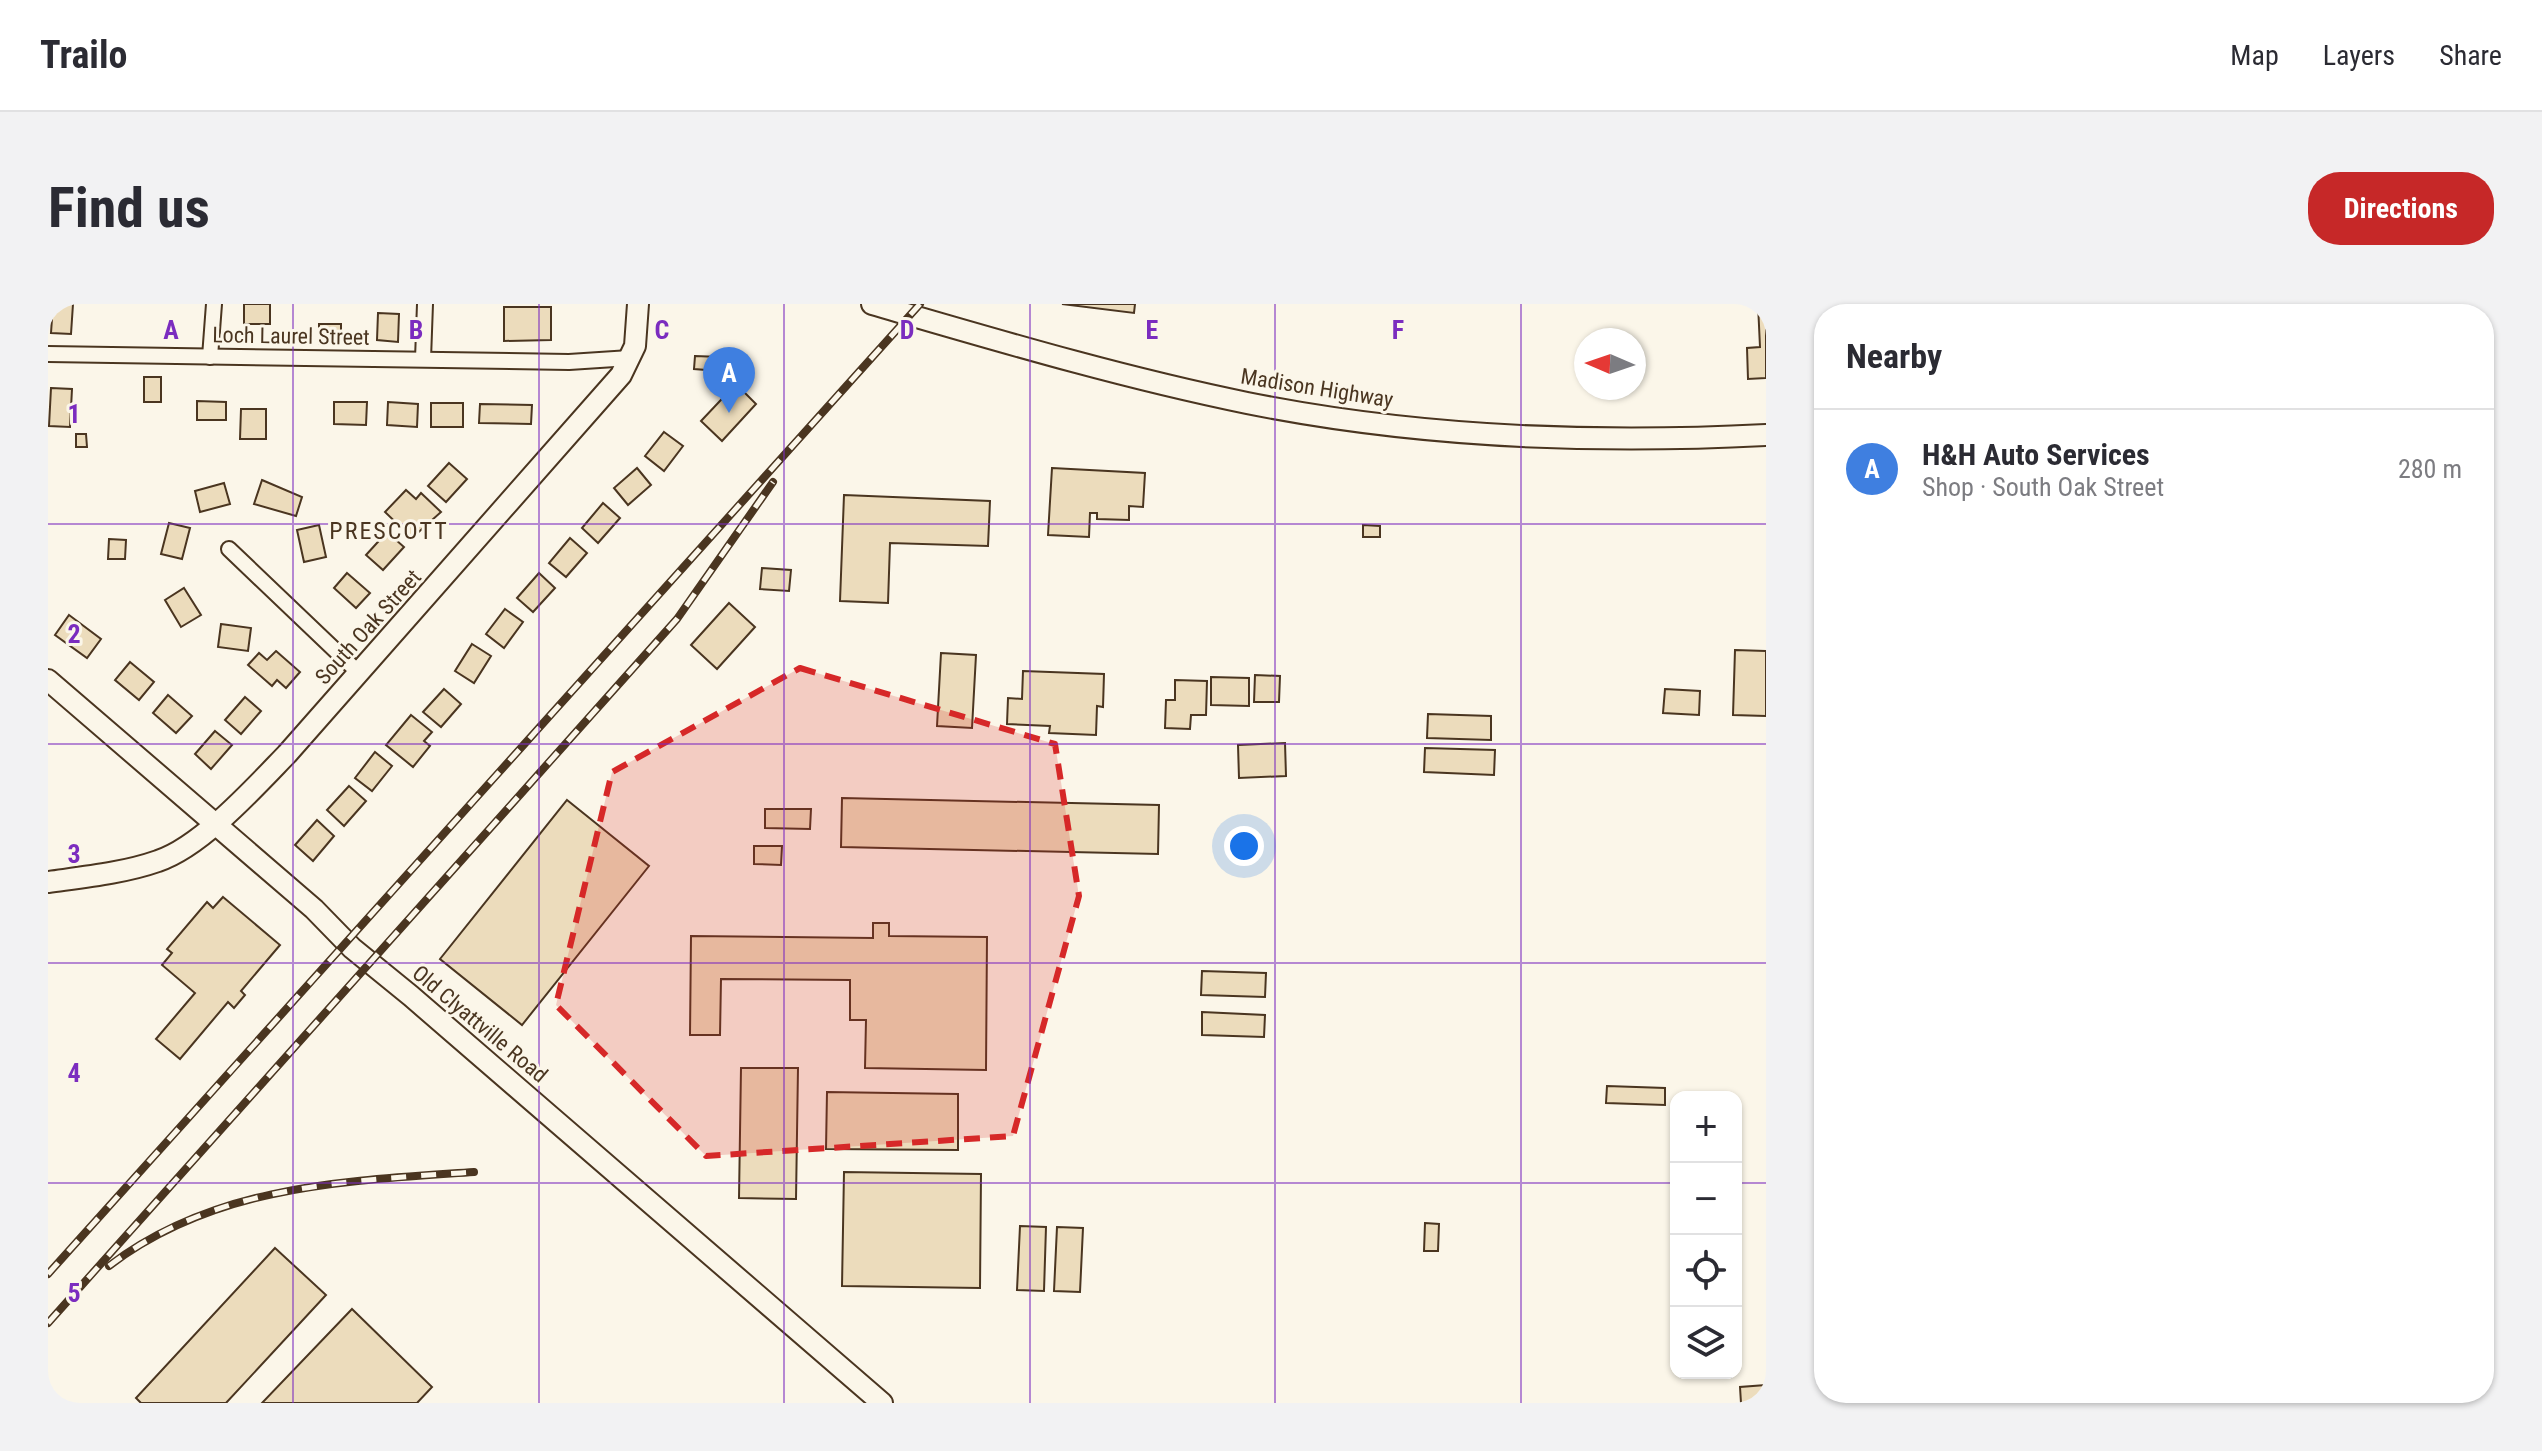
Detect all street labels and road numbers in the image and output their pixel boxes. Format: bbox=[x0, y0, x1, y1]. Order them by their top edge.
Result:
street label: Loch Laurel Street bbox=[212, 322, 370, 350]
street label: Madison Highway bbox=[1239, 364, 1395, 412]
street label: South Oak Street bbox=[310, 565, 426, 689]
street label: Old Clyattville Road bbox=[407, 960, 553, 1088]

